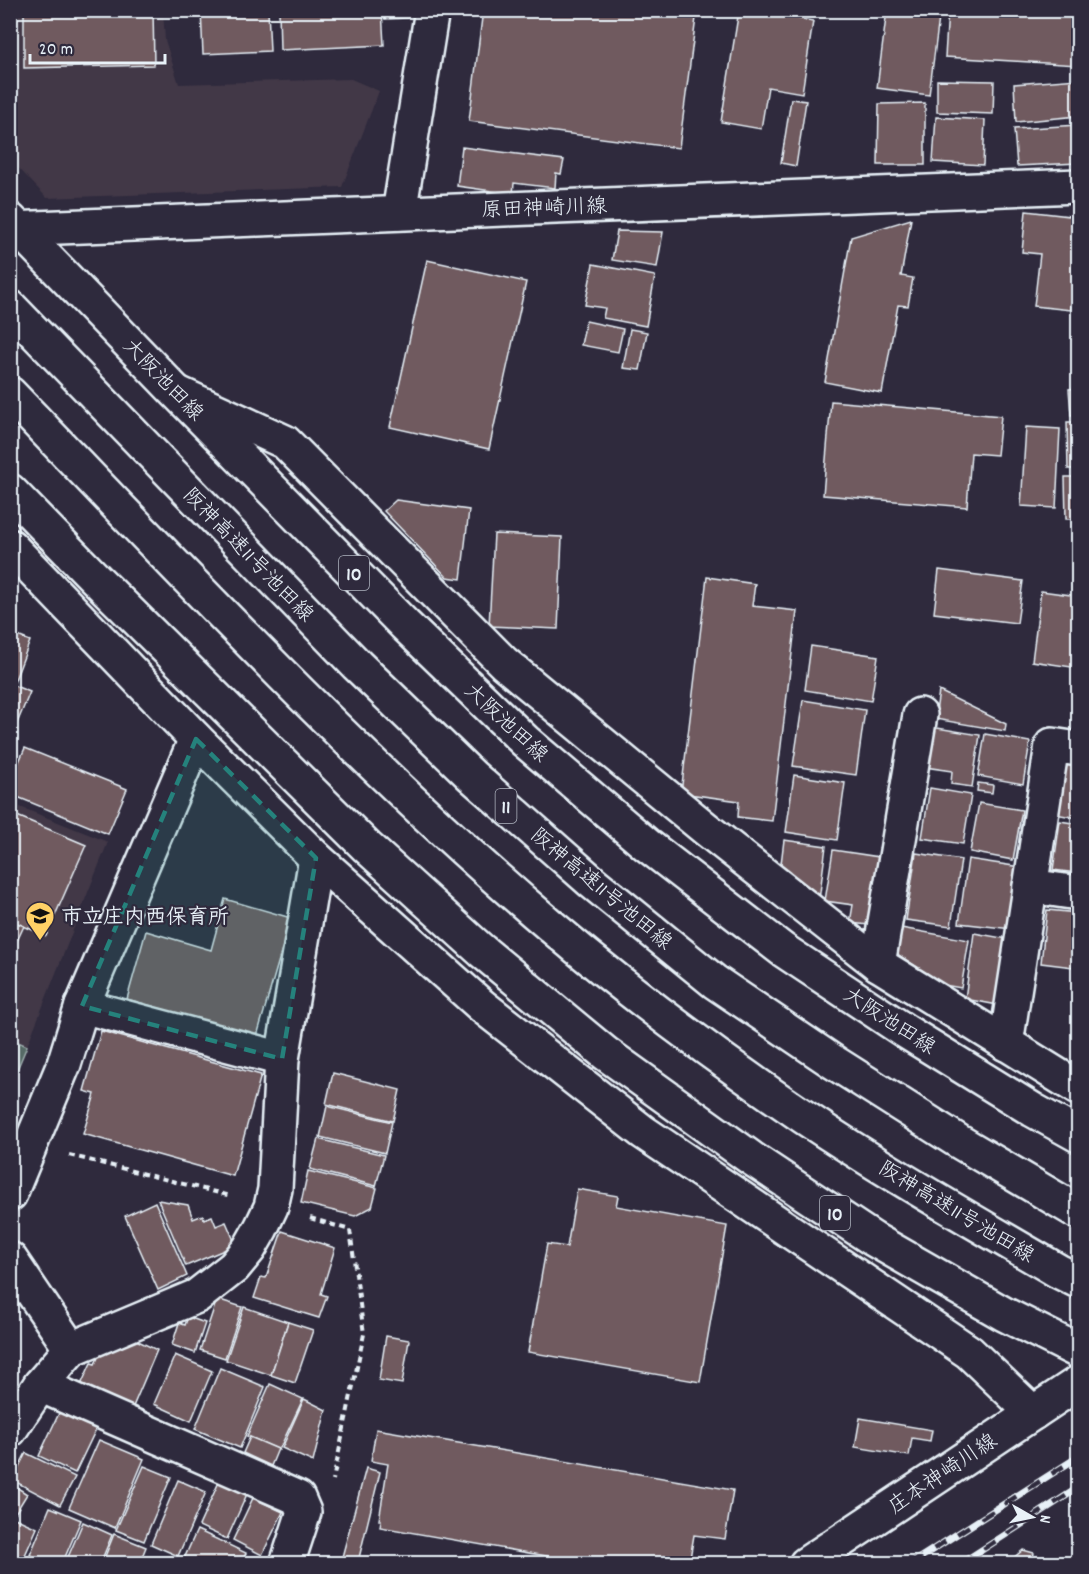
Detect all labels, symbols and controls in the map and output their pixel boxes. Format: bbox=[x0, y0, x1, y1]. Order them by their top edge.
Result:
scale bar bbox=[30, 27, 165, 65]
text: 20 m bbox=[39, 38, 73, 63]
street label: 原田神崎川線 bbox=[481, 193, 608, 227]
street label: 大阪池田線 bbox=[115, 333, 209, 429]
street label: 阪神高速11号池田線 bbox=[175, 482, 319, 630]
road number: 10 bbox=[339, 556, 369, 590]
street label: 大阪池田線 bbox=[456, 677, 554, 771]
road number: 11 bbox=[496, 789, 516, 823]
street label: 阪神高速11号池田線 bbox=[523, 822, 678, 959]
school or university icon: 市立庄内西保育所 bbox=[24, 900, 56, 942]
place label: 市立庄内西保育所 bbox=[61, 904, 229, 934]
street label: 大阪池田線 bbox=[836, 981, 941, 1064]
street label: 阪神高速11号池田線 bbox=[872, 1155, 1039, 1272]
road number: 10 bbox=[820, 1196, 850, 1230]
street label: 庄本神崎川線 bbox=[883, 1428, 1004, 1523]
north arrow bbox=[1002, 1487, 1062, 1547]
text: N bbox=[1032, 1513, 1056, 1525]

